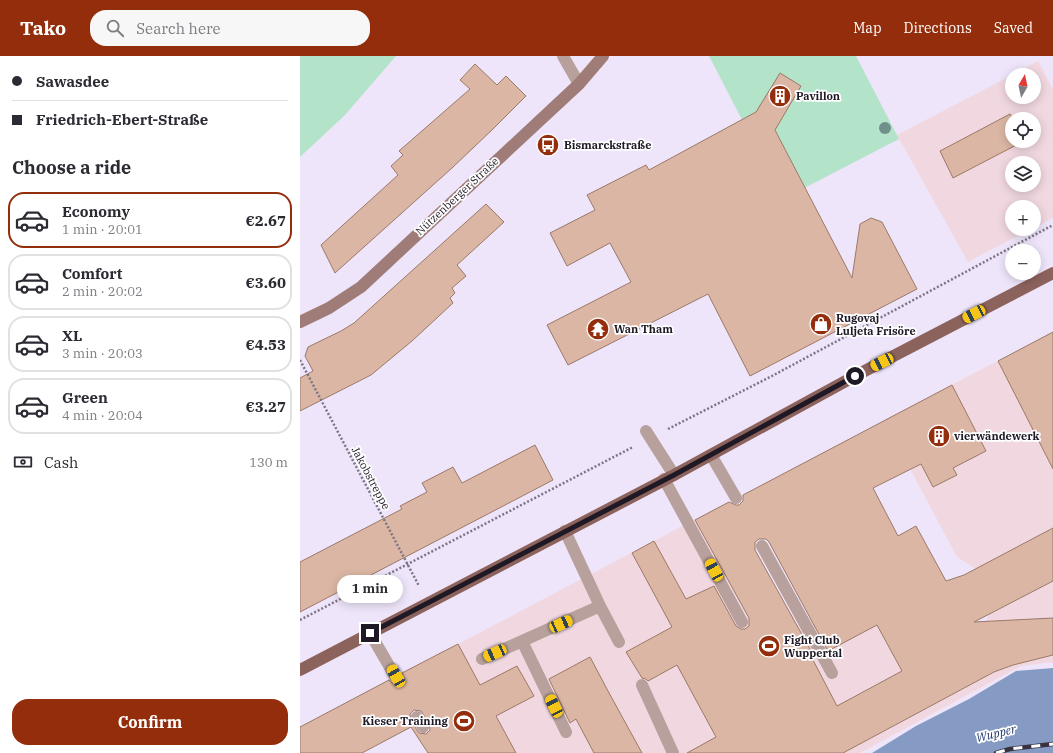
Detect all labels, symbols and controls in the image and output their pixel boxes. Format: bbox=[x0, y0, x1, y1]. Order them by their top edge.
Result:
search box bbox=[90, 10, 370, 46]
text: Tako bbox=[20, 16, 66, 40]
icon: search bbox=[104, 17, 126, 39]
text: Search here bbox=[136, 19, 221, 38]
text: Map bbox=[853, 19, 882, 37]
text: Directions bbox=[904, 19, 972, 37]
text: Saved bbox=[994, 19, 1033, 37]
north arrow bbox=[1005, 68, 1041, 104]
map controls bbox=[1005, 68, 1041, 280]
text: Sawasdee bbox=[36, 72, 109, 91]
building icon: Pavillon bbox=[767, 83, 793, 109]
place label: Pavillon bbox=[796, 89, 840, 103]
text: Friedrich-Ebert-Straße bbox=[36, 110, 208, 129]
button: locate bbox=[1005, 112, 1041, 148]
bus stop icon: Bismarckstraße bbox=[535, 132, 561, 158]
place label: Bismarckstraße bbox=[564, 138, 651, 152]
street label: Nützenberger Straße bbox=[413, 154, 502, 238]
text: Choose a ride bbox=[12, 156, 131, 179]
button: layers bbox=[1005, 156, 1041, 192]
button: + bbox=[1005, 200, 1041, 236]
icon: car bbox=[14, 202, 50, 238]
text: Economy bbox=[62, 202, 130, 221]
text: €2.67 bbox=[245, 211, 286, 230]
text: 1 min · 20:01 bbox=[62, 221, 143, 238]
button: − bbox=[1005, 244, 1041, 280]
icon: car bbox=[14, 264, 50, 300]
text: Comfort bbox=[62, 264, 122, 283]
text: €3.60 bbox=[245, 273, 286, 292]
text: 2 min · 20:02 bbox=[62, 283, 143, 300]
car bbox=[961, 303, 987, 325]
shop icon: Rugovaj Luljeta Frisöre bbox=[808, 311, 834, 337]
place label: Rugovaj Luljeta Frisöre bbox=[836, 311, 916, 338]
temple icon: Wan Tham bbox=[585, 316, 611, 342]
place label: Wan Tham bbox=[614, 322, 673, 336]
icon: car bbox=[14, 326, 50, 362]
text: XL bbox=[62, 326, 82, 345]
text: €4.53 bbox=[245, 335, 286, 354]
text: 3 min · 20:03 bbox=[62, 345, 143, 362]
car bbox=[869, 351, 895, 373]
route start bbox=[846, 367, 864, 385]
icon: car bbox=[14, 388, 50, 424]
text: Green bbox=[62, 388, 108, 407]
text: €3.27 bbox=[245, 397, 286, 416]
text: 4 min · 20:04 bbox=[62, 407, 143, 424]
building icon: vierwändewerk bbox=[926, 423, 952, 449]
place label: vierwändewerk bbox=[954, 429, 1040, 443]
street label: Jakobstreppe bbox=[349, 444, 394, 512]
icon: cash bbox=[12, 451, 34, 473]
text: Cash bbox=[44, 453, 78, 472]
text: 130 m bbox=[249, 454, 288, 471]
car bbox=[703, 557, 725, 583]
callout: 1 min bbox=[337, 575, 403, 603]
text: 1 min bbox=[352, 580, 388, 597]
car bbox=[548, 614, 574, 634]
route end bbox=[361, 624, 379, 642]
sports icon: Fight Club Wuppertal bbox=[756, 633, 782, 659]
place label: Fight Club Wuppertal bbox=[784, 633, 842, 660]
car bbox=[482, 643, 508, 663]
car bbox=[385, 663, 407, 689]
car bbox=[543, 693, 565, 719]
button: Confirm bbox=[12, 699, 288, 745]
sports icon: Kieser Training bbox=[451, 708, 477, 734]
place label: Kieser Training bbox=[362, 714, 449, 728]
water label: Wupper bbox=[974, 721, 1018, 745]

